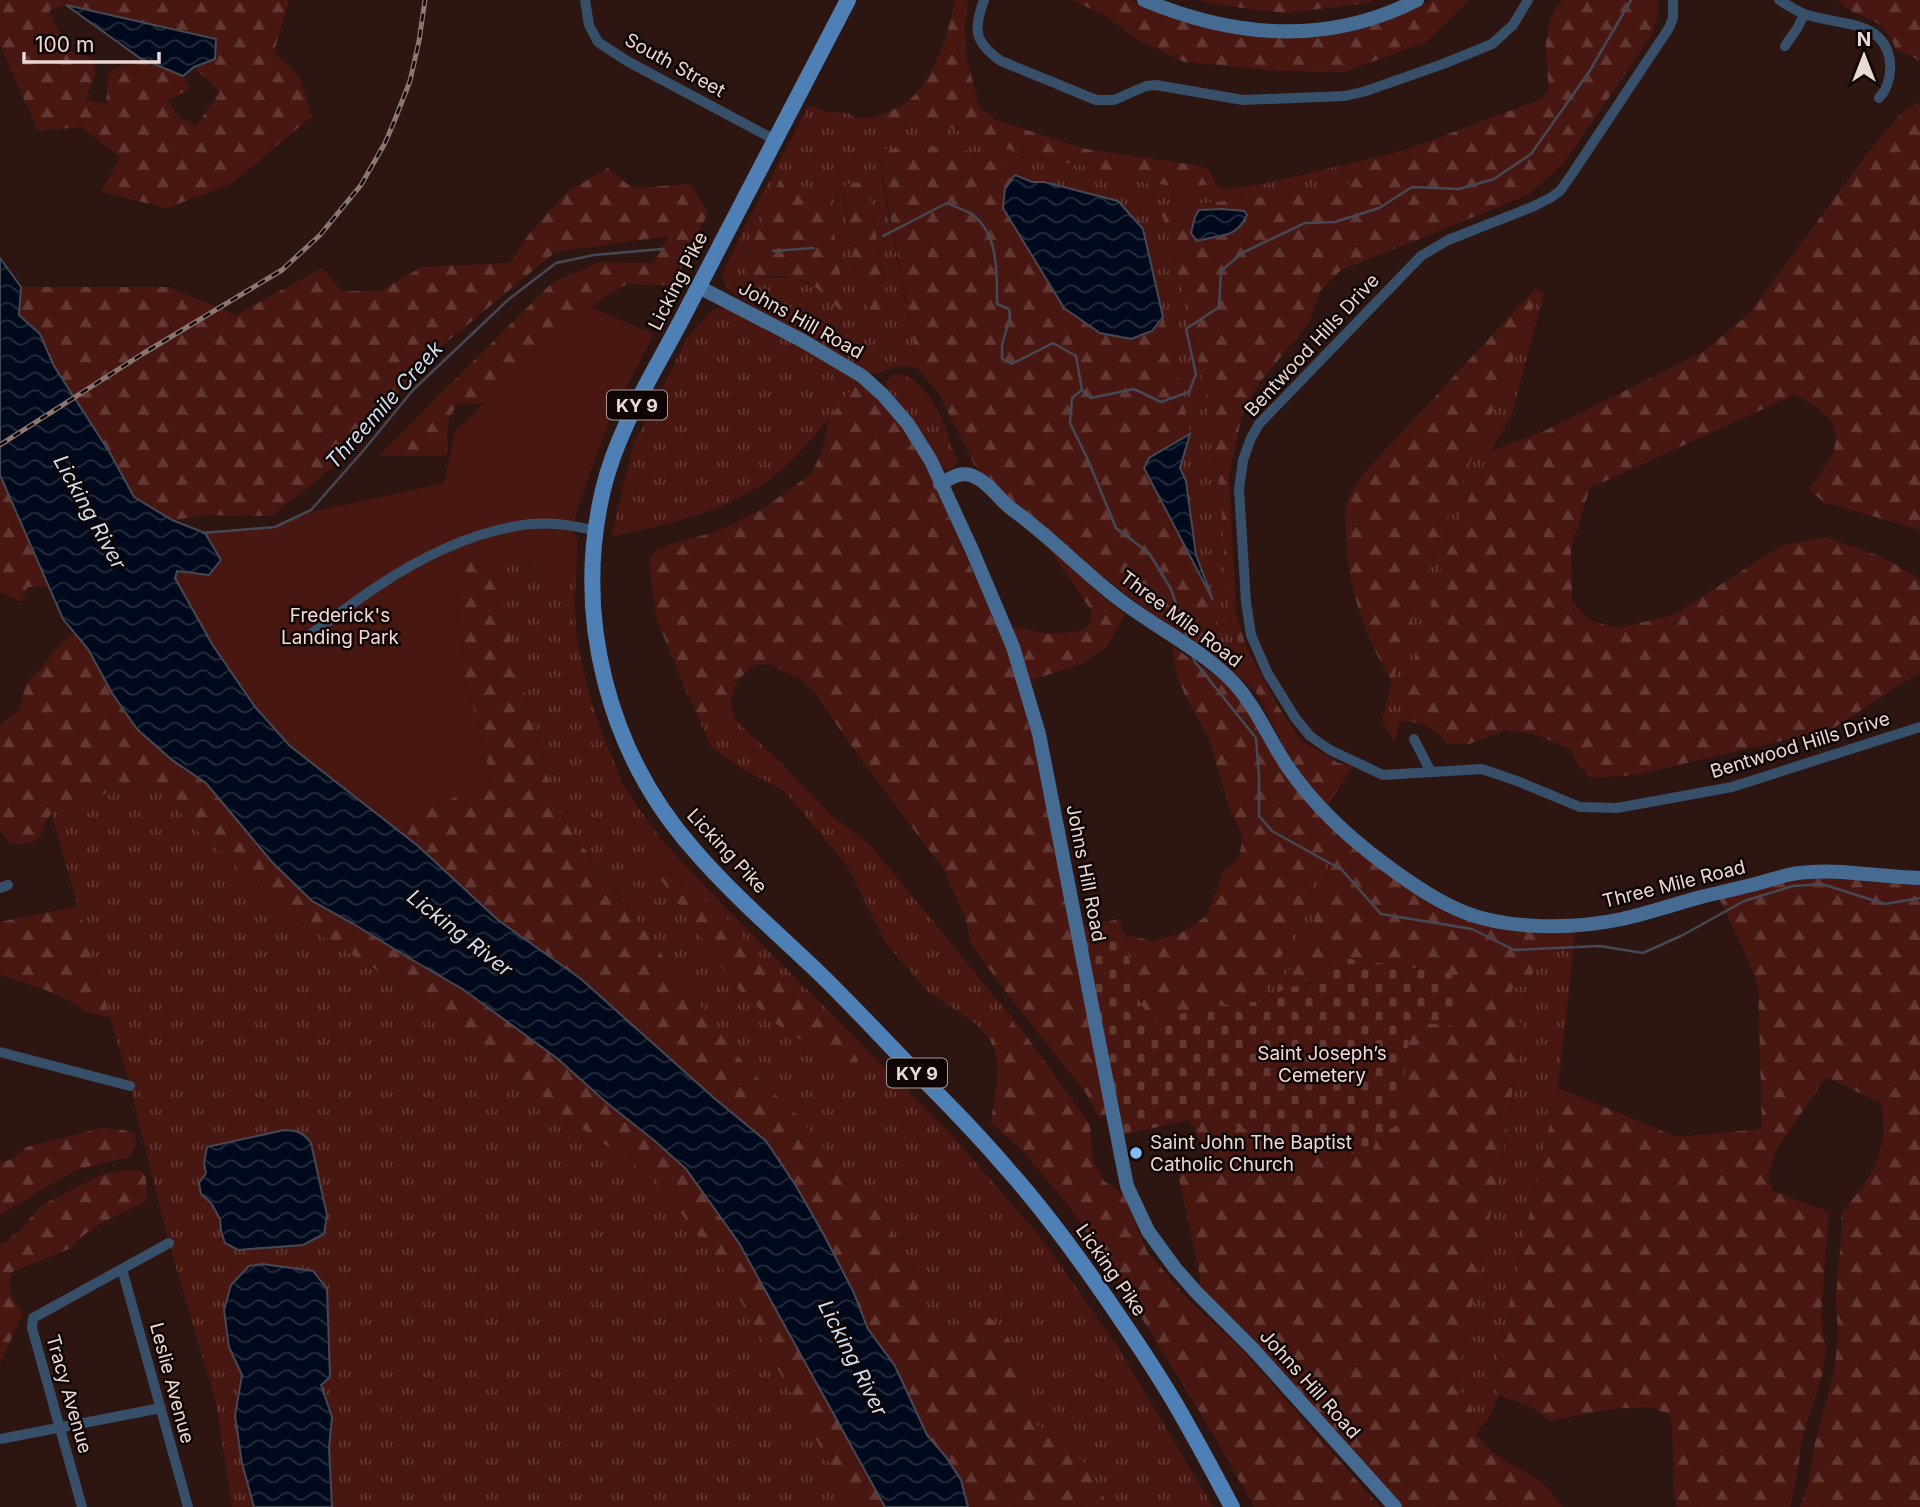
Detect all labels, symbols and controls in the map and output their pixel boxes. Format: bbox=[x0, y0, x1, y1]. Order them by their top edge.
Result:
scale bar bbox=[24, 21, 159, 65]
north arrow bbox=[1829, 21, 1899, 91]
street label: South Street bbox=[621, 28, 729, 102]
text: N bbox=[1857, 28, 1871, 51]
text: 100 m bbox=[35, 32, 94, 57]
street label: Licking Pike bbox=[643, 228, 713, 334]
street label: Bentwood Hills Drive bbox=[1240, 269, 1384, 421]
street label: Johns Hill Road bbox=[735, 276, 867, 364]
water label: Threemile Creek bbox=[320, 336, 448, 474]
road number: KY 9 bbox=[607, 390, 667, 419]
water label: Licking River bbox=[48, 450, 132, 574]
street label: Three Mile Road bbox=[1116, 566, 1246, 672]
park label: Frederick's Landing Park bbox=[281, 604, 399, 649]
street label: Bentwood Hills Drive bbox=[1707, 707, 1893, 783]
street label: Johns Hill Road bbox=[1061, 802, 1111, 944]
street label: Licking Pike bbox=[682, 804, 772, 898]
street label: Three Mile Road bbox=[1600, 855, 1748, 913]
water label: Licking River bbox=[402, 884, 519, 983]
park label: Saint Joseph’s Cemetery bbox=[1257, 1042, 1387, 1087]
road number: KY 9 bbox=[887, 1058, 947, 1088]
place label: Saint John The Baptist Catholic Church bbox=[1150, 1131, 1352, 1176]
marker: Saint John The Baptist Catholic Church bbox=[1128, 1145, 1144, 1161]
street label: Licking Pike bbox=[1071, 1219, 1151, 1321]
water label: Licking River bbox=[813, 1296, 893, 1421]
street label: Leslie Avenue bbox=[145, 1320, 199, 1446]
street label: Johns Hill Road bbox=[1255, 1325, 1365, 1443]
street label: Tracy Avenue bbox=[41, 1332, 97, 1456]

